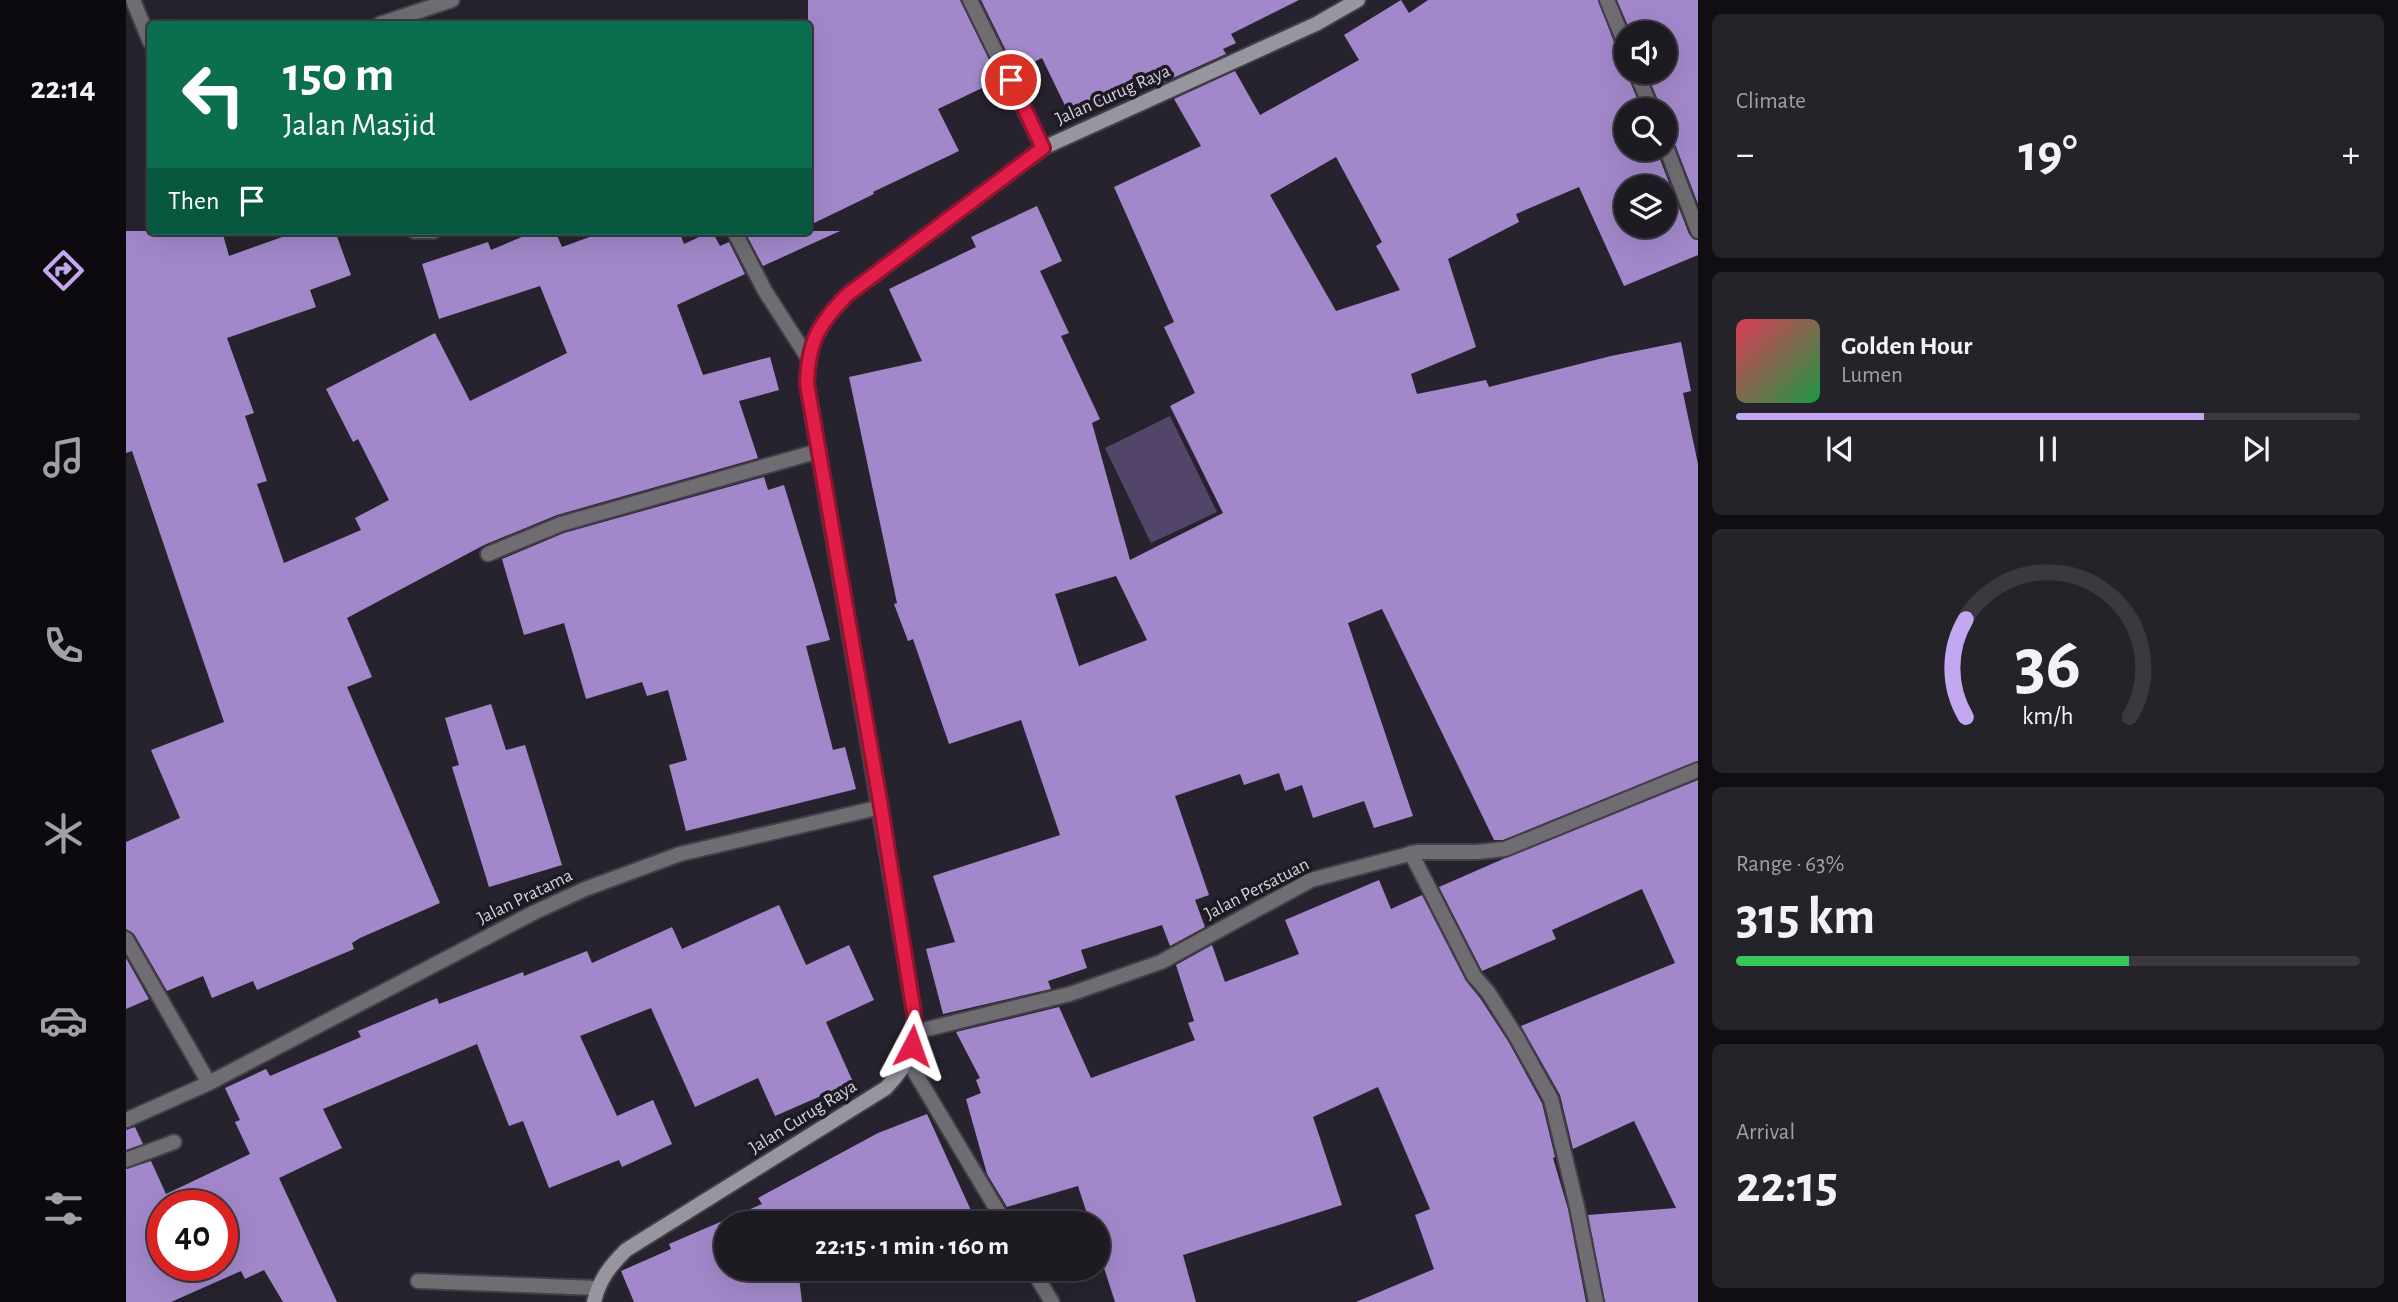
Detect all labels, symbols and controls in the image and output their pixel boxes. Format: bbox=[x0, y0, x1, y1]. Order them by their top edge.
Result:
map controls bbox=[1614, 21, 1677, 238]
button: sound bbox=[1614, 21, 1677, 84]
icon: left bbox=[168, 49, 259, 140]
pin bbox=[981, 50, 1041, 110]
text: 150 m bbox=[283, 51, 394, 100]
icon: arrive bbox=[992, 61, 1030, 99]
street label: Jalan Curug Raya bbox=[1053, 61, 1173, 129]
text: 22:14 bbox=[30, 72, 96, 104]
text: Climate bbox=[1736, 90, 1806, 113]
button: search bbox=[1614, 98, 1677, 161]
text: Jalan Masjid bbox=[283, 109, 436, 141]
text: 19° bbox=[2018, 128, 2078, 180]
text: − bbox=[1736, 136, 1754, 174]
text: + bbox=[2342, 136, 2360, 174]
button: layers bbox=[1614, 175, 1677, 238]
icon: arrive bbox=[233, 182, 271, 220]
text: Then bbox=[168, 188, 219, 214]
icon: directions bbox=[39, 246, 88, 295]
text: Golden Hour bbox=[1841, 333, 1972, 359]
text: Lumen bbox=[1841, 364, 1903, 387]
icon: previous bbox=[1821, 430, 1859, 468]
icon: pause bbox=[2029, 430, 2067, 468]
icon: next bbox=[2237, 430, 2275, 468]
icon: music bbox=[39, 433, 88, 482]
icon: phone bbox=[39, 621, 88, 670]
text: 36 bbox=[2015, 629, 2081, 702]
text: km/h bbox=[2022, 704, 2074, 729]
icon: climate bbox=[39, 809, 88, 858]
text: Range · 63% bbox=[1736, 853, 1844, 876]
street label: Jalan Persatuan bbox=[1202, 855, 1312, 923]
street label: Jalan Pratama bbox=[474, 866, 576, 928]
text: 315 km bbox=[1736, 891, 1875, 943]
icon: car bbox=[39, 996, 88, 1045]
position arrow bbox=[875, 1009, 949, 1083]
street label: Jalan Curug Raya bbox=[746, 1076, 860, 1158]
text: Arrival bbox=[1736, 1121, 1795, 1144]
text: 22:15 bbox=[1736, 1159, 1838, 1211]
icon: filters bbox=[39, 1184, 88, 1233]
speed limit sign: 40 bbox=[147, 1190, 238, 1281]
text: 22:15 · 1 min · 160 m bbox=[815, 1233, 1009, 1259]

